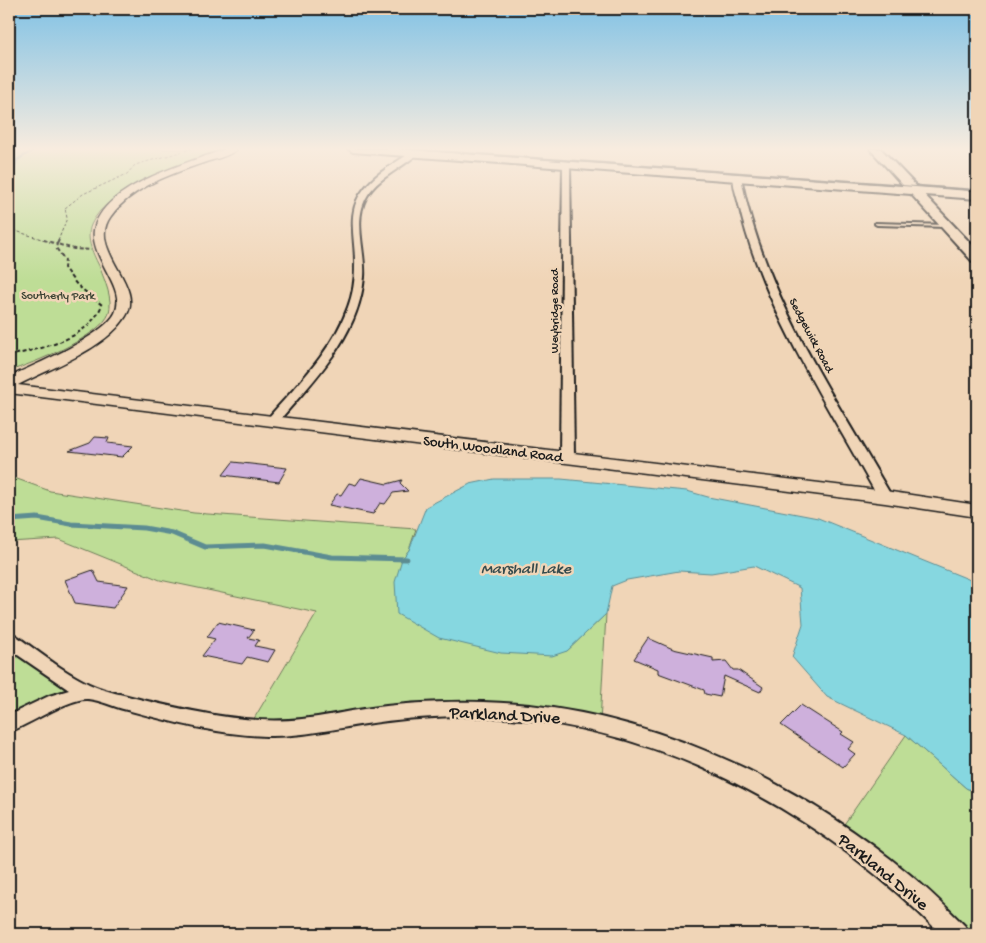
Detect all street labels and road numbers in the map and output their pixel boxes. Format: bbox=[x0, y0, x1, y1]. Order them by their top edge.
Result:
street label: Weybridge Road bbox=[549, 268, 563, 353]
street label: Sedgewick Road bbox=[785, 296, 836, 376]
street label: South Woodland Road bbox=[422, 432, 565, 468]
street label: Parkland Drive bbox=[448, 703, 561, 730]
street label: Parkland Drive bbox=[832, 829, 933, 916]

